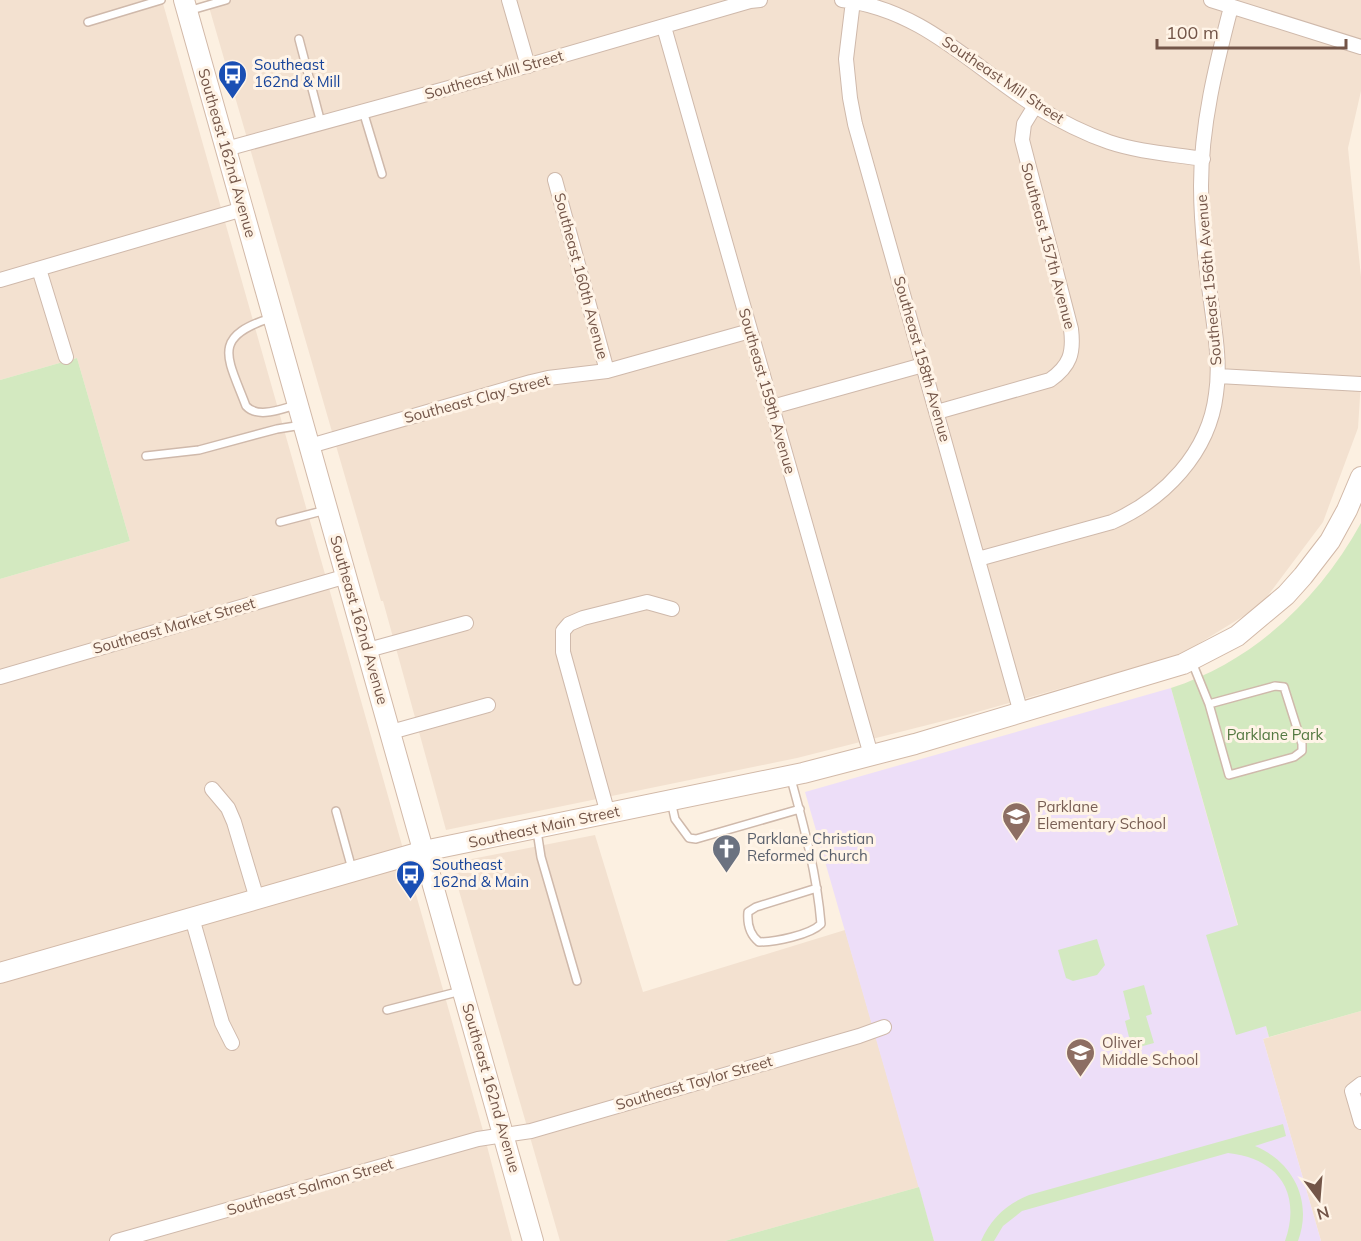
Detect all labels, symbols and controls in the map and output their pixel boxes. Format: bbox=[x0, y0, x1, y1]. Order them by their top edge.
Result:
scale bar bbox=[1157, 12, 1346, 50]
text: 100 m bbox=[1166, 21, 1219, 44]
street label: Southeast Mill Street bbox=[939, 32, 1068, 128]
street label: Southeast Mill Street bbox=[422, 46, 565, 103]
place label: Southeast 162nd & Mill bbox=[254, 55, 340, 91]
bus stop icon: Southeast 162nd & Mill bbox=[217, 58, 249, 100]
street label: Southeast 162nd Avenue bbox=[194, 66, 261, 240]
street label: Southeast 157th Avenue bbox=[1017, 161, 1080, 331]
street label: Southeast 160th Avenue bbox=[550, 191, 613, 361]
street label: Southeast 156th Avenue bbox=[1192, 194, 1225, 366]
street label: Southeast 158th Avenue bbox=[890, 274, 955, 444]
street label: Southeast 159th Avenue bbox=[735, 306, 800, 476]
street label: Southeast Clay Street bbox=[402, 370, 552, 427]
street label: Southeast 162nd Avenue bbox=[326, 533, 393, 707]
street label: Southeast Market Street bbox=[91, 593, 257, 658]
park label: Parklane Park bbox=[1227, 725, 1324, 744]
place label: Parklane Elementary School bbox=[1037, 797, 1166, 833]
school or university icon: Parklane Elementary School bbox=[1000, 800, 1032, 842]
street label: Southeast Main Street bbox=[467, 801, 621, 852]
place label: Parklane Christian Reformed Church bbox=[747, 829, 874, 865]
church icon: Parklane Christian Reformed Church bbox=[710, 832, 742, 874]
place label: Southeast 162nd & Main bbox=[432, 855, 529, 891]
bus stop icon: Southeast 162nd & Main bbox=[395, 858, 427, 900]
street label: Southeast 162nd Avenue bbox=[458, 1001, 525, 1175]
place label: Oliver Middle School bbox=[1102, 1033, 1198, 1069]
school or university icon: Oliver Middle School bbox=[1065, 1036, 1097, 1078]
street label: Southeast Taylor Street bbox=[613, 1051, 774, 1114]
street label: Southeast Salmon Street bbox=[225, 1154, 395, 1219]
north arrow bbox=[1289, 1169, 1349, 1229]
text: N bbox=[1315, 1202, 1332, 1225]

